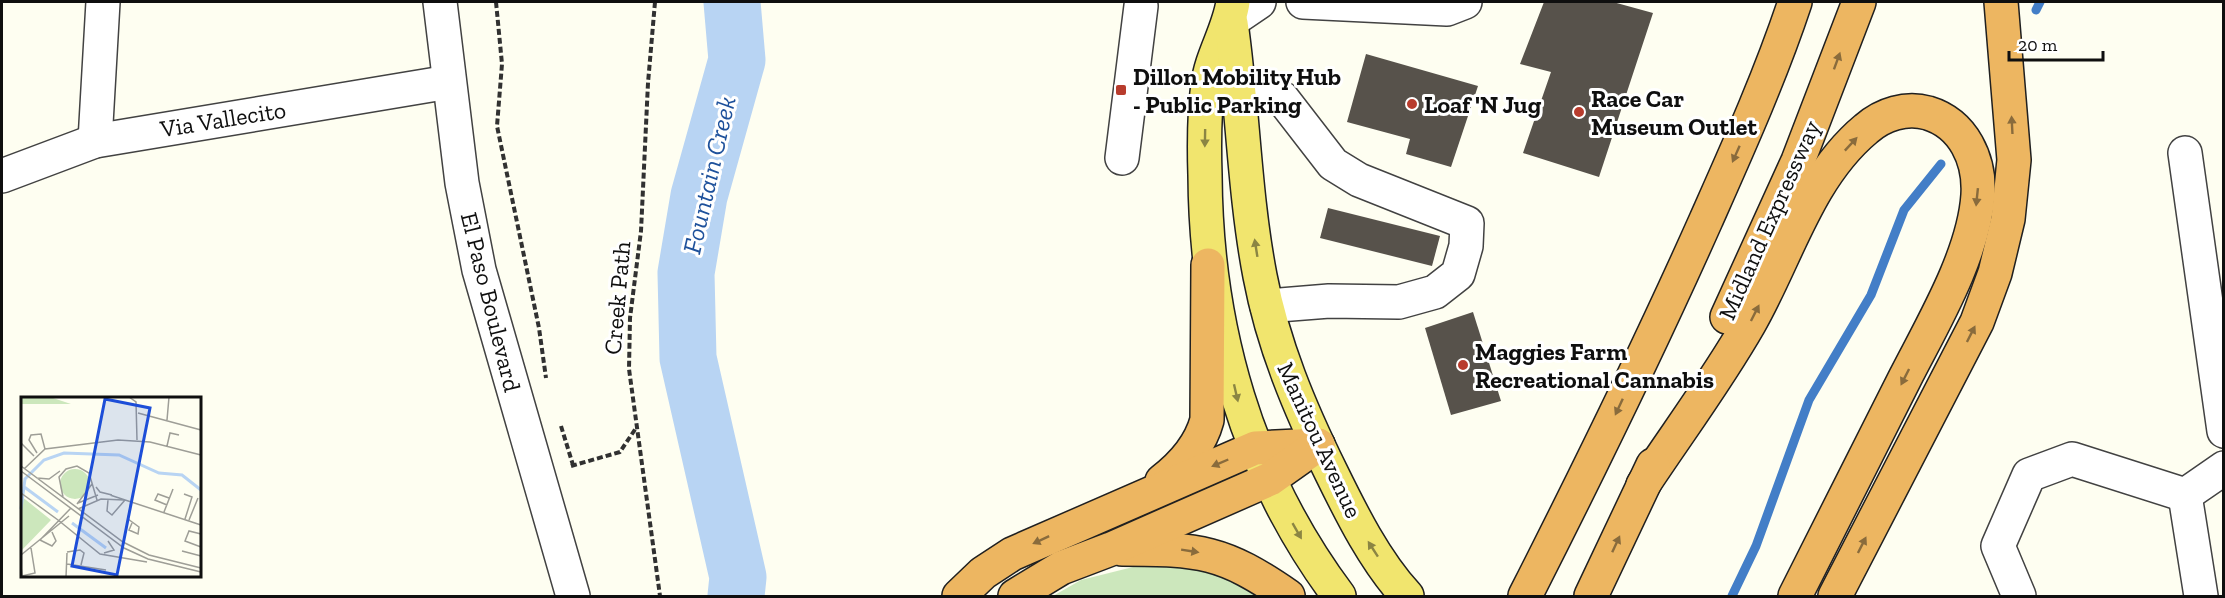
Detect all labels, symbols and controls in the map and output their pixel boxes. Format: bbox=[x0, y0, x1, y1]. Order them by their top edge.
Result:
scale bar bbox=[2009, 24, 2104, 62]
text: 20 m bbox=[2018, 34, 2058, 56]
one-way arrow bbox=[1833, 52, 1843, 70]
place label: Dillon Mobility Hub - Public Parking bbox=[1133, 62, 1341, 119]
marker: Dillon Mobility Hub - Public Parking bbox=[1114, 83, 1128, 97]
place label: Race Car Museum Outlet bbox=[1591, 84, 1757, 141]
place label: Loaf 'N Jug bbox=[1424, 90, 1542, 119]
water label: Fountain Creek bbox=[675, 93, 743, 257]
street label: Via Vallecito bbox=[157, 95, 288, 143]
marker: Loaf 'N Jug bbox=[1405, 97, 1419, 111]
marker: Race Car Museum Outlet bbox=[1572, 105, 1586, 119]
street label: Midland Expressway bbox=[1712, 115, 1826, 324]
one-way arrow bbox=[2007, 115, 2016, 134]
one-way arrow bbox=[1200, 129, 1209, 148]
one-way arrow bbox=[1844, 137, 1858, 152]
one-way arrow bbox=[1731, 145, 1740, 162]
one-way arrow bbox=[1972, 188, 1982, 207]
street label: El Paso Boulevard bbox=[455, 209, 527, 395]
one-way arrow bbox=[1251, 239, 1260, 258]
street label: Creek Path bbox=[598, 240, 636, 356]
one-way arrow bbox=[1750, 304, 1760, 321]
one-way arrow bbox=[1966, 325, 1976, 342]
place label: Maggies Farm Recreational Cannabis bbox=[1475, 337, 1714, 394]
street label: Manitou Avenue bbox=[1271, 358, 1369, 522]
marker: Maggies Farm Recreational Cannabis bbox=[1456, 358, 1470, 372]
one-way arrow bbox=[1901, 369, 1910, 386]
one-way arrow bbox=[1232, 384, 1242, 402]
inset map bbox=[21, 397, 201, 577]
one-way arrow bbox=[1615, 399, 1624, 416]
one-way arrow bbox=[1211, 458, 1229, 468]
one-way arrow bbox=[1292, 523, 1303, 539]
one-way arrow bbox=[1611, 535, 1620, 552]
one-way arrow bbox=[1033, 536, 1050, 545]
one-way arrow bbox=[1857, 536, 1867, 553]
one-way arrow bbox=[1368, 540, 1379, 557]
one-way arrow bbox=[1181, 547, 1200, 556]

